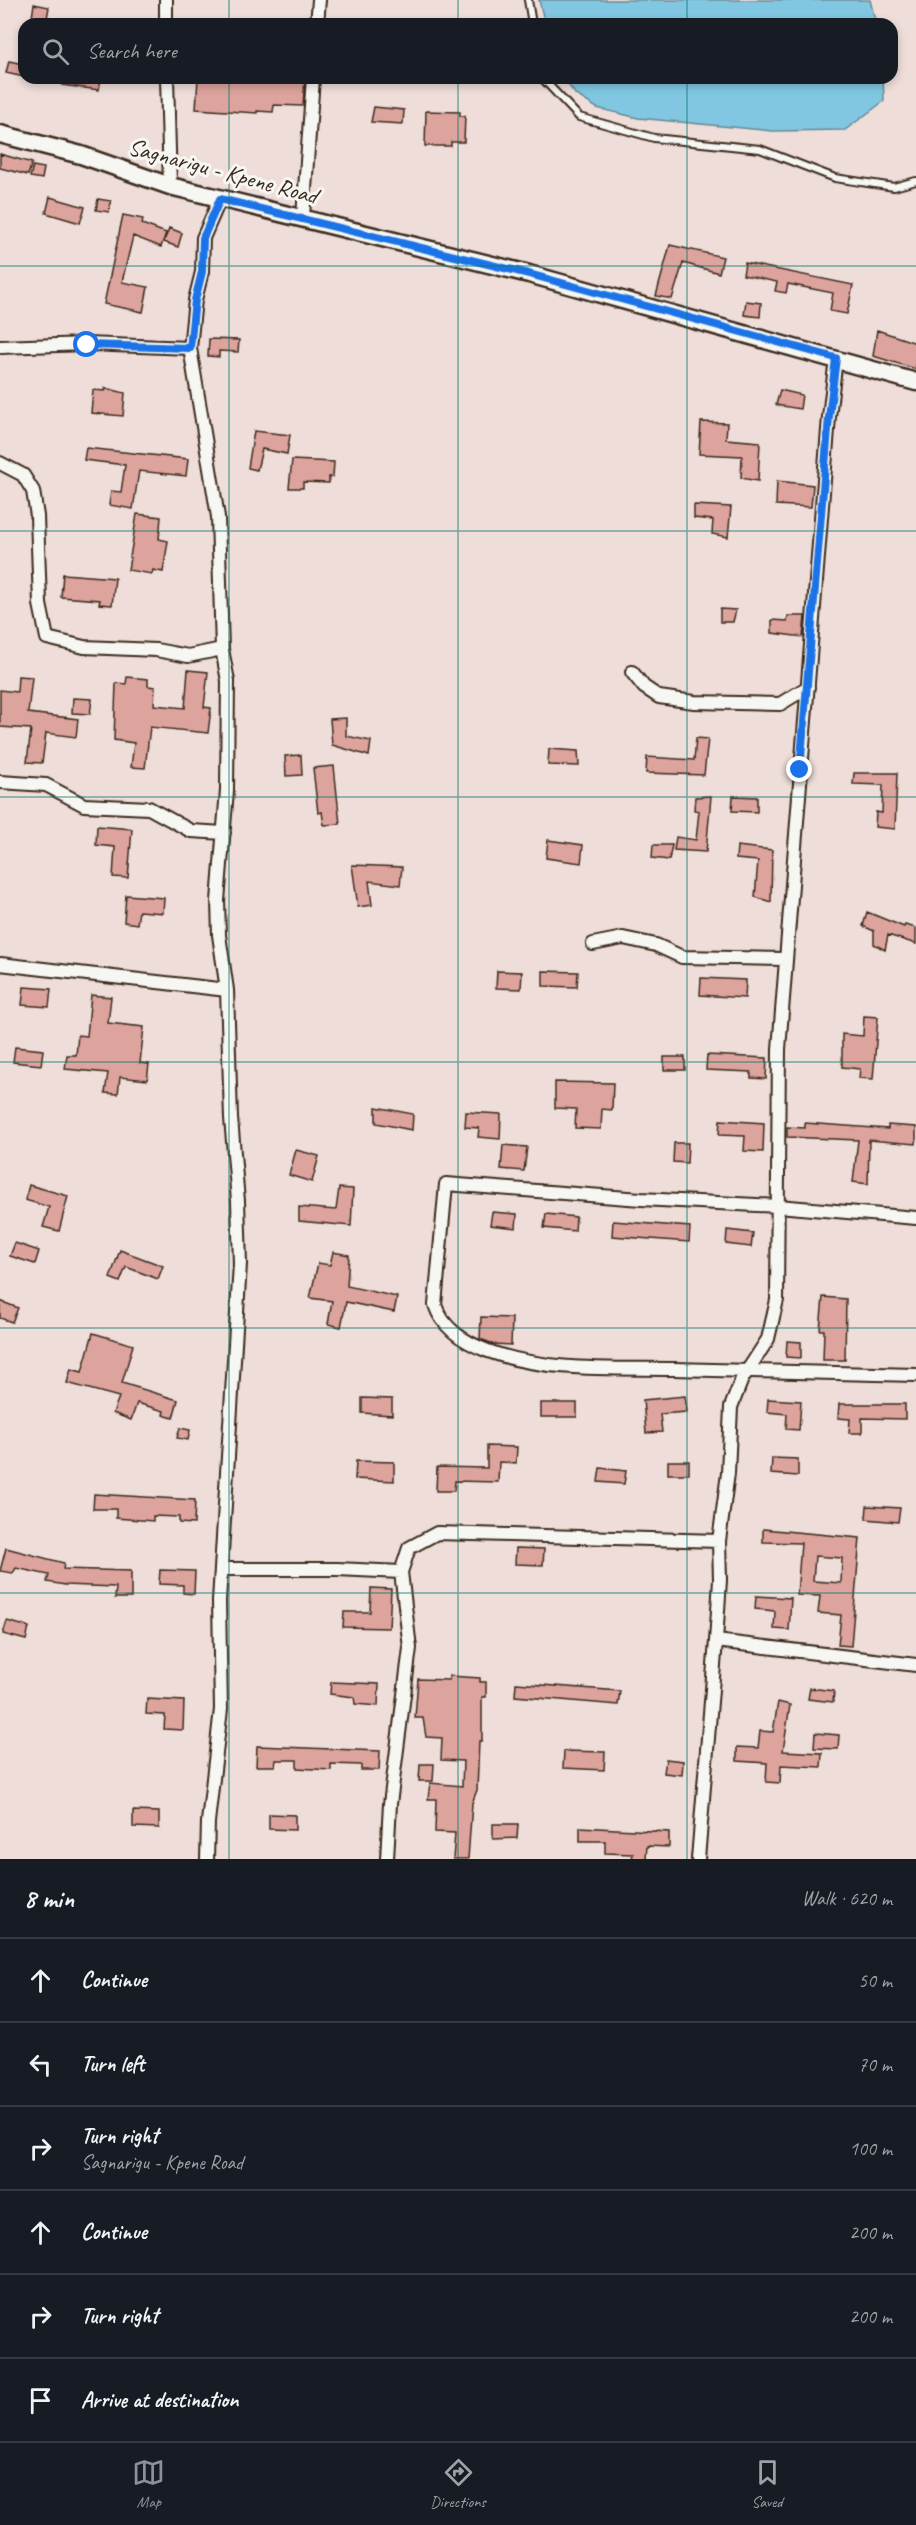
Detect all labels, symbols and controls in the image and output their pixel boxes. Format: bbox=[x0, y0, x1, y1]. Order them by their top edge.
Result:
search box bbox=[18, 18, 898, 84]
icon: search bbox=[39, 35, 72, 68]
text: Search here bbox=[87, 37, 177, 65]
street label: Sagnarigu - Kpene Road bbox=[125, 131, 324, 212]
route start bbox=[73, 331, 99, 357]
route end bbox=[786, 756, 812, 782]
text: 8 min bbox=[24, 1882, 74, 1915]
text: Walk · 620 m bbox=[802, 1886, 892, 1911]
icon: ahead bbox=[24, 1964, 57, 1997]
text: Continue bbox=[81, 1966, 147, 1994]
text: 50 m bbox=[858, 1968, 892, 1993]
icon: left bbox=[24, 2048, 57, 2081]
text: Turn left bbox=[81, 2050, 145, 2078]
text: 70 m bbox=[858, 2052, 892, 2077]
text: Turn right bbox=[81, 2122, 158, 2150]
icon: right bbox=[24, 2132, 57, 2165]
text: 100 m bbox=[849, 2136, 892, 2161]
text: Sagnarigu - Kpene Road bbox=[81, 2150, 243, 2175]
icon: ahead bbox=[24, 2216, 57, 2249]
text: Continue bbox=[81, 2218, 147, 2246]
text: 200 m bbox=[849, 2220, 892, 2245]
icon: right bbox=[24, 2300, 57, 2333]
text: Turn right bbox=[81, 2302, 158, 2330]
text: 200 m bbox=[849, 2304, 892, 2329]
icon: arrive bbox=[24, 2384, 57, 2417]
text: Arrive at destination bbox=[81, 2386, 238, 2414]
tab: Map bbox=[132, 2456, 165, 2512]
tab: Directions bbox=[430, 2456, 486, 2512]
tab: Saved bbox=[751, 2456, 784, 2512]

